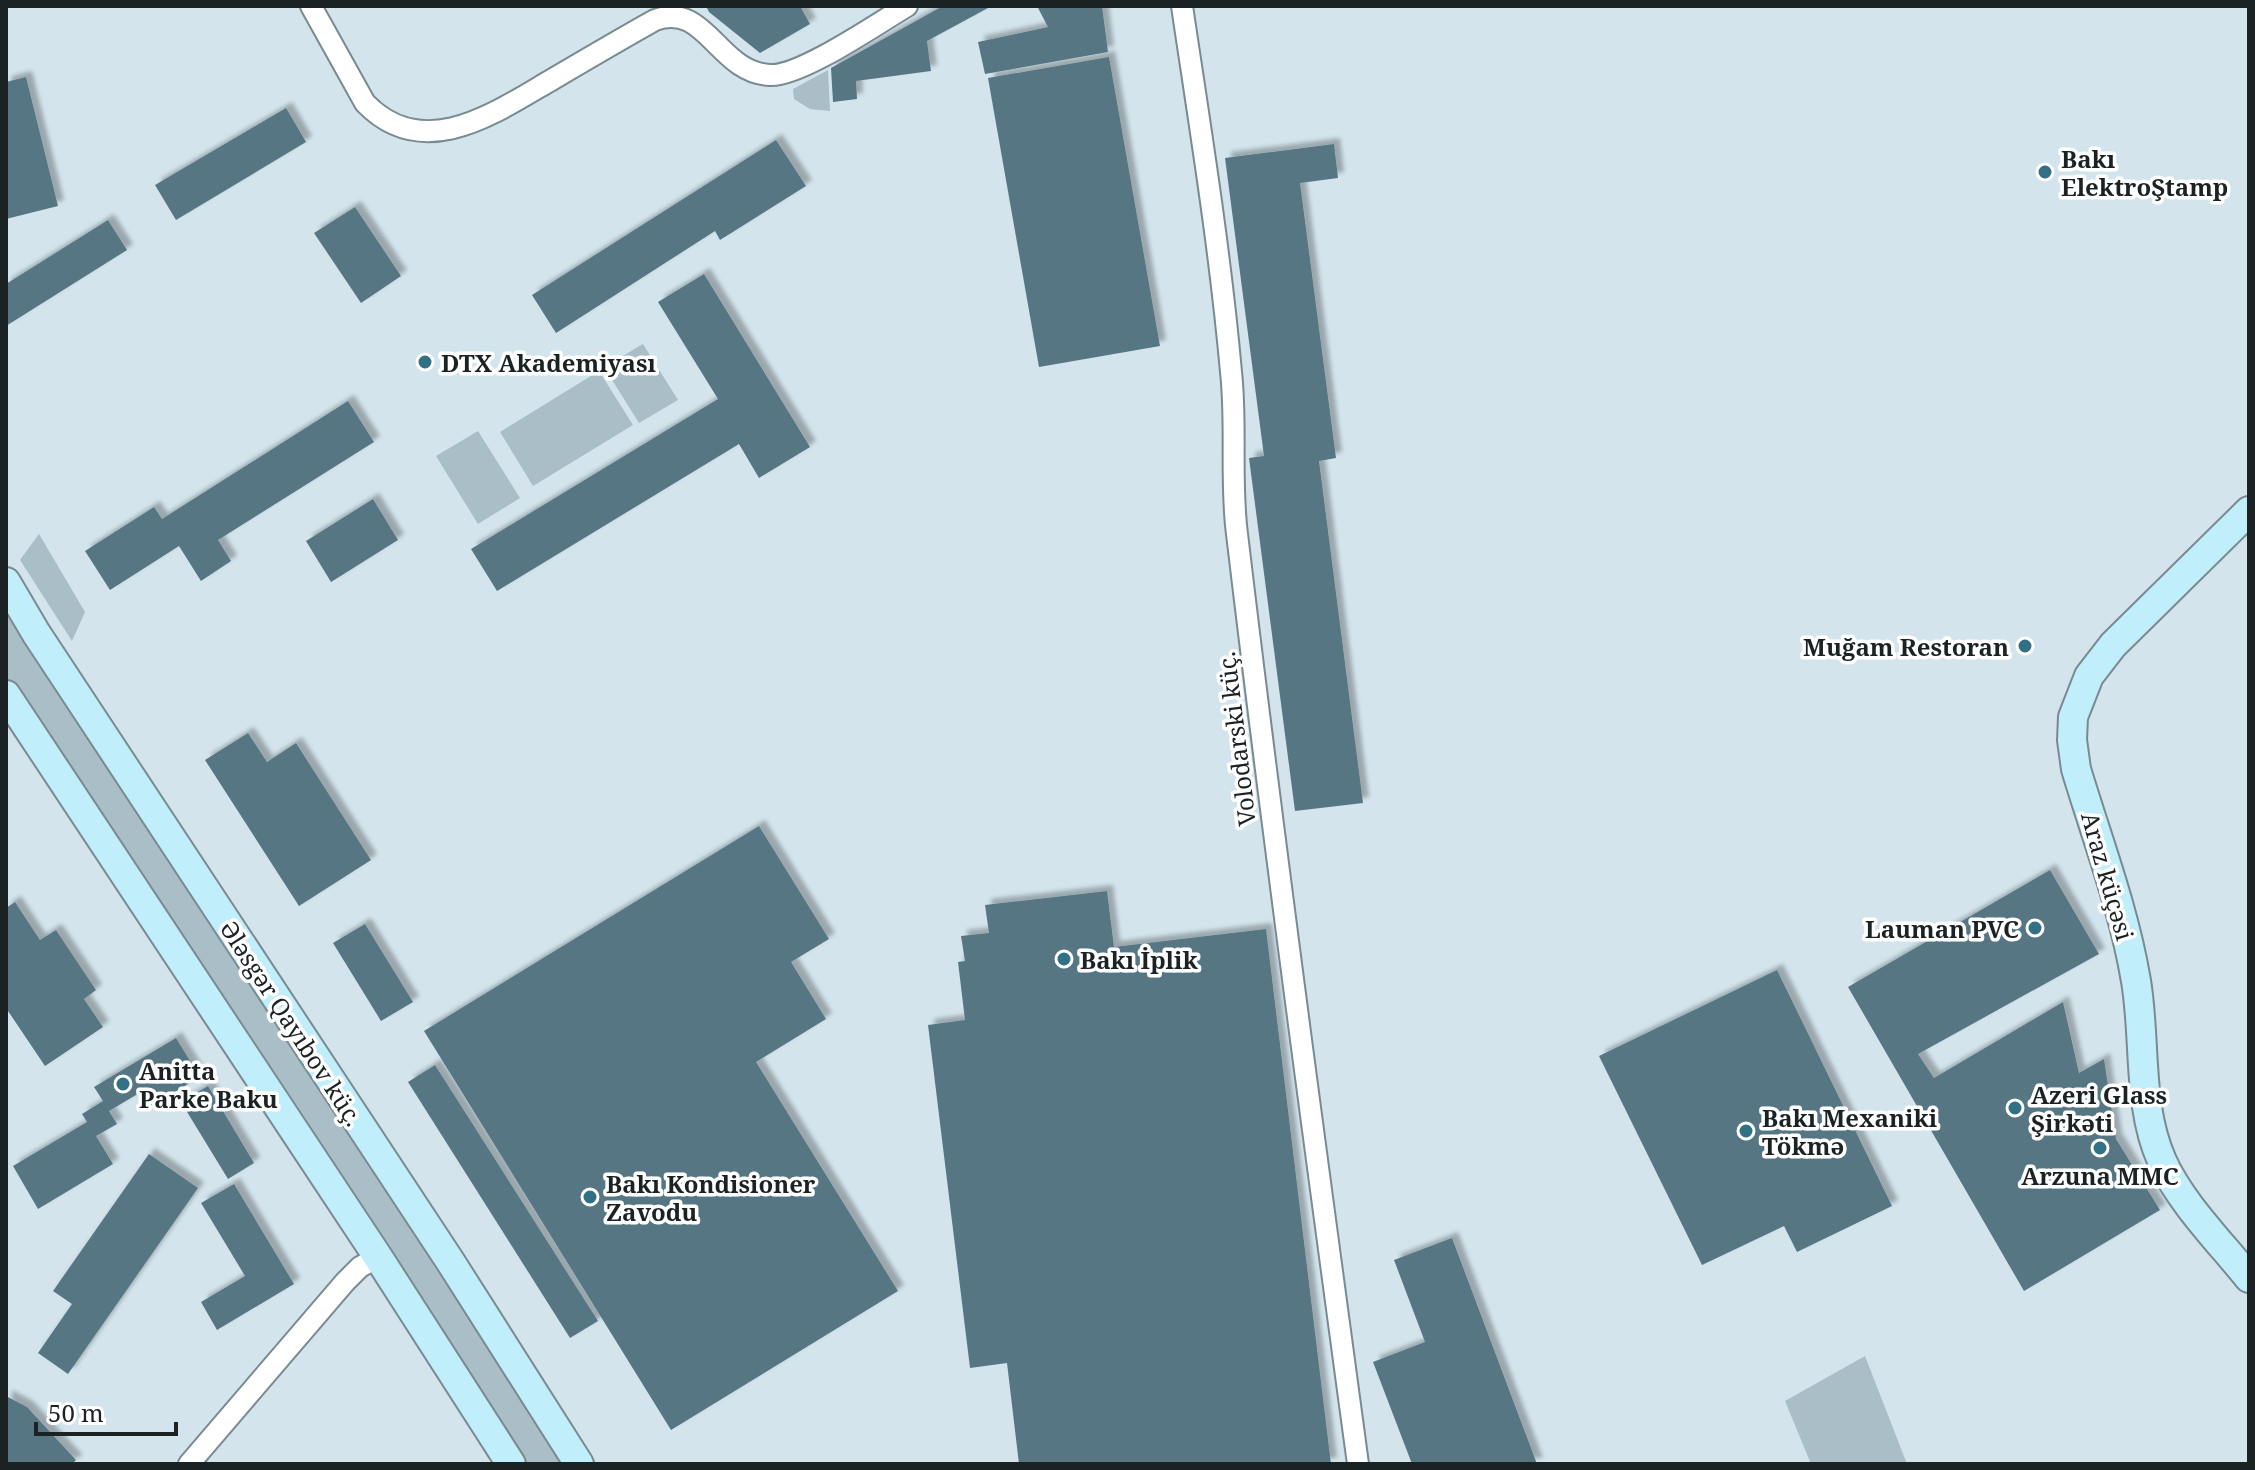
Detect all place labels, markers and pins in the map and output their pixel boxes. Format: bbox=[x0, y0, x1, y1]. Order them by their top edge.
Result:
place label: Bakı ElektroŞtamp bbox=[2061, 142, 2228, 203]
marker: Bakı ElektroŞtamp bbox=[2036, 163, 2054, 181]
place label: DTX Akademiyası bbox=[441, 346, 656, 379]
marker: DTX Akademiyası bbox=[416, 353, 434, 371]
place label: Muğam Restoran bbox=[1803, 630, 2009, 663]
marker: Muğam Restoran bbox=[2016, 637, 2034, 655]
place label: Lauman PVC bbox=[1865, 912, 2019, 945]
marker: Lauman PVC bbox=[2026, 919, 2044, 937]
place label: Bakı İplik bbox=[1080, 943, 1199, 976]
marker: Bakı İplik bbox=[1055, 950, 1073, 968]
place label: Anitta Parke Baku bbox=[139, 1054, 278, 1115]
marker: Anitta Parke Baku bbox=[114, 1075, 132, 1093]
place label: Azeri Glass Şirkəti bbox=[2031, 1078, 2167, 1139]
marker: Azeri Glass Şirkəti bbox=[2006, 1099, 2024, 1117]
place label: Bakı Mexaniki Tökmə bbox=[1762, 1101, 1938, 1162]
marker: Bakı Mexaniki Tökmə bbox=[1737, 1122, 1755, 1140]
marker: Arzuna MMC bbox=[2091, 1139, 2109, 1157]
place label: Arzuna MMC bbox=[2021, 1159, 2179, 1192]
place label: Bakı Kondisioner Zavodu bbox=[606, 1167, 816, 1228]
marker: Bakı Kondisioner Zavodu bbox=[581, 1188, 599, 1206]

